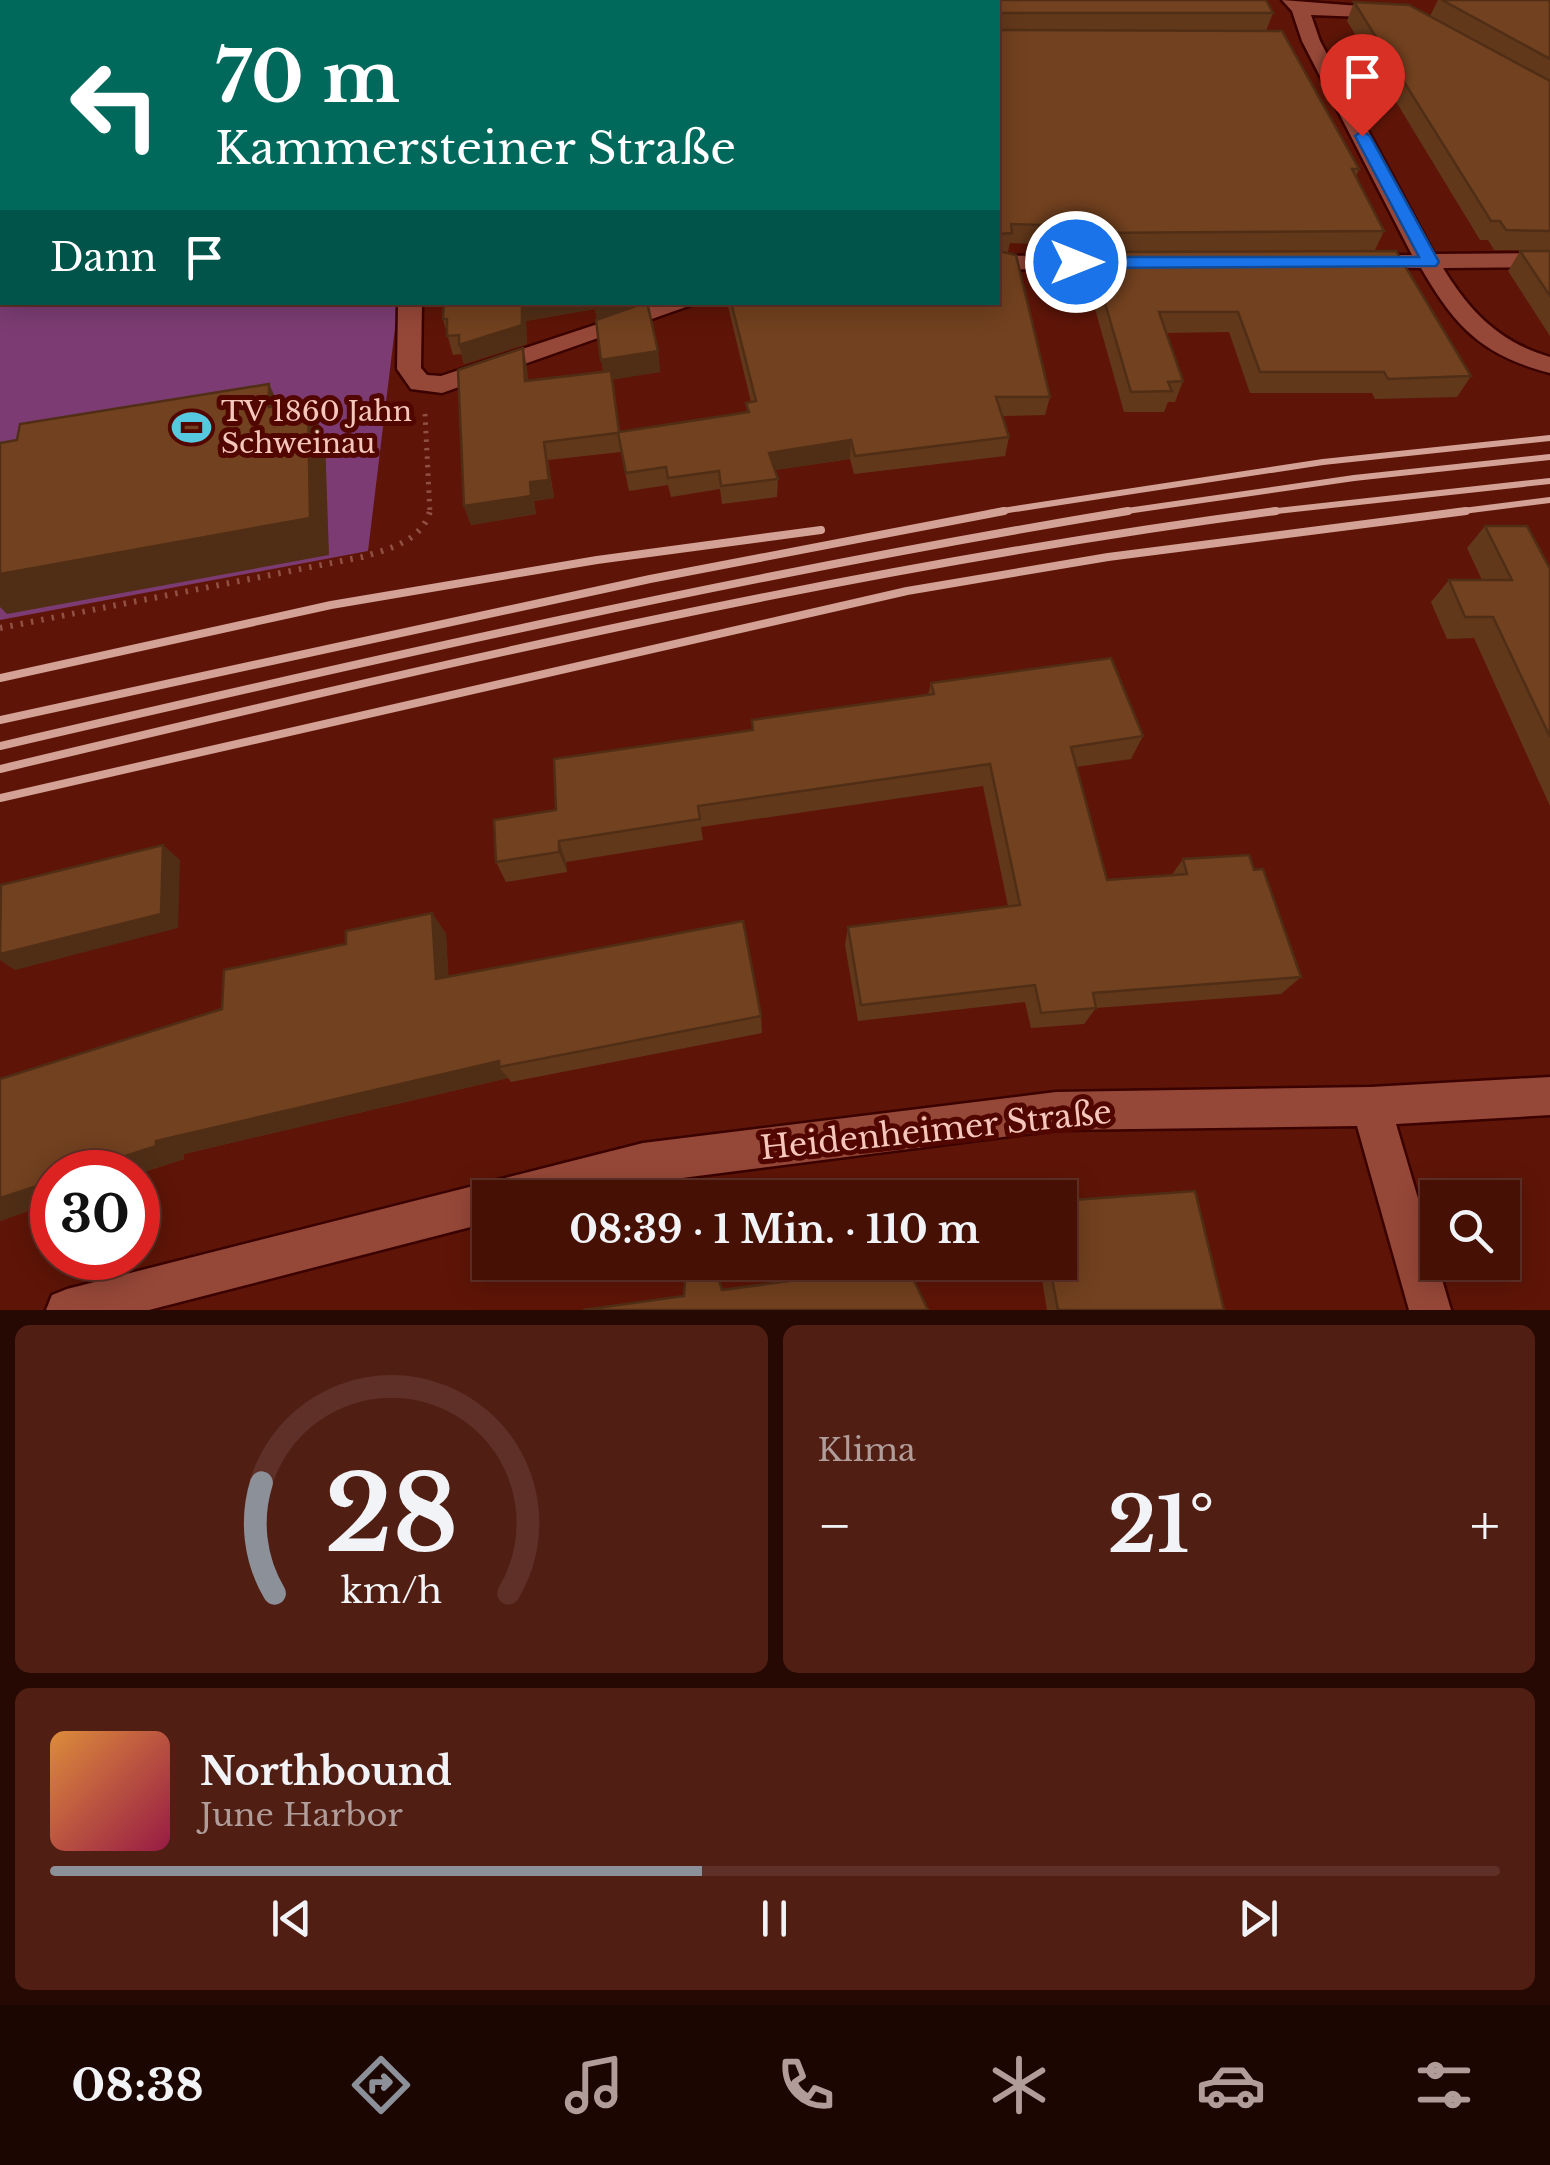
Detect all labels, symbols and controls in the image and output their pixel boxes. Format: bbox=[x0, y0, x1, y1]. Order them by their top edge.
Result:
text: 70 m bbox=[215, 34, 400, 121]
pin bbox=[1320, 34, 1405, 137]
icon: left bbox=[50, 40, 180, 170]
icon: arrive bbox=[1335, 49, 1390, 104]
text: Kammersteiner Straße bbox=[215, 120, 736, 176]
position arrow bbox=[1024, 210, 1128, 314]
icon: arrive bbox=[177, 230, 232, 285]
text: Dann bbox=[50, 234, 157, 281]
place label: TV 1860 Jahn Schweinau bbox=[221, 394, 412, 461]
sports icon: TV 1860 Jahn Schweinau bbox=[170, 406, 212, 448]
street label: Heidenheimer Straße bbox=[758, 1092, 1114, 1168]
speed limit sign: 30 bbox=[30, 1150, 160, 1280]
map controls bbox=[1420, 1180, 1520, 1280]
button: search bbox=[1420, 1180, 1520, 1280]
text: 08:39 · 1 Min. · 110 m bbox=[569, 1206, 980, 1253]
text: Klima bbox=[818, 1430, 916, 1470]
text: 28 bbox=[324, 1450, 458, 1579]
text: 21° bbox=[1108, 1479, 1214, 1572]
text: − bbox=[818, 1492, 852, 1560]
text: + bbox=[1470, 1492, 1500, 1560]
text: km/h bbox=[341, 1568, 442, 1613]
text: Northbound bbox=[200, 1748, 452, 1795]
text: June Harbor bbox=[200, 1795, 403, 1835]
icon: previous bbox=[264, 1891, 319, 1946]
icon: pause bbox=[747, 1891, 802, 1946]
icon: next bbox=[1231, 1891, 1286, 1946]
icon: directions bbox=[346, 2050, 416, 2120]
icon: music bbox=[559, 2050, 629, 2120]
icon: phone bbox=[771, 2050, 841, 2120]
icon: climate bbox=[984, 2050, 1054, 2120]
icon: car bbox=[1196, 2050, 1266, 2120]
icon: filters bbox=[1409, 2050, 1479, 2120]
text: 08:38 bbox=[71, 2057, 204, 2113]

